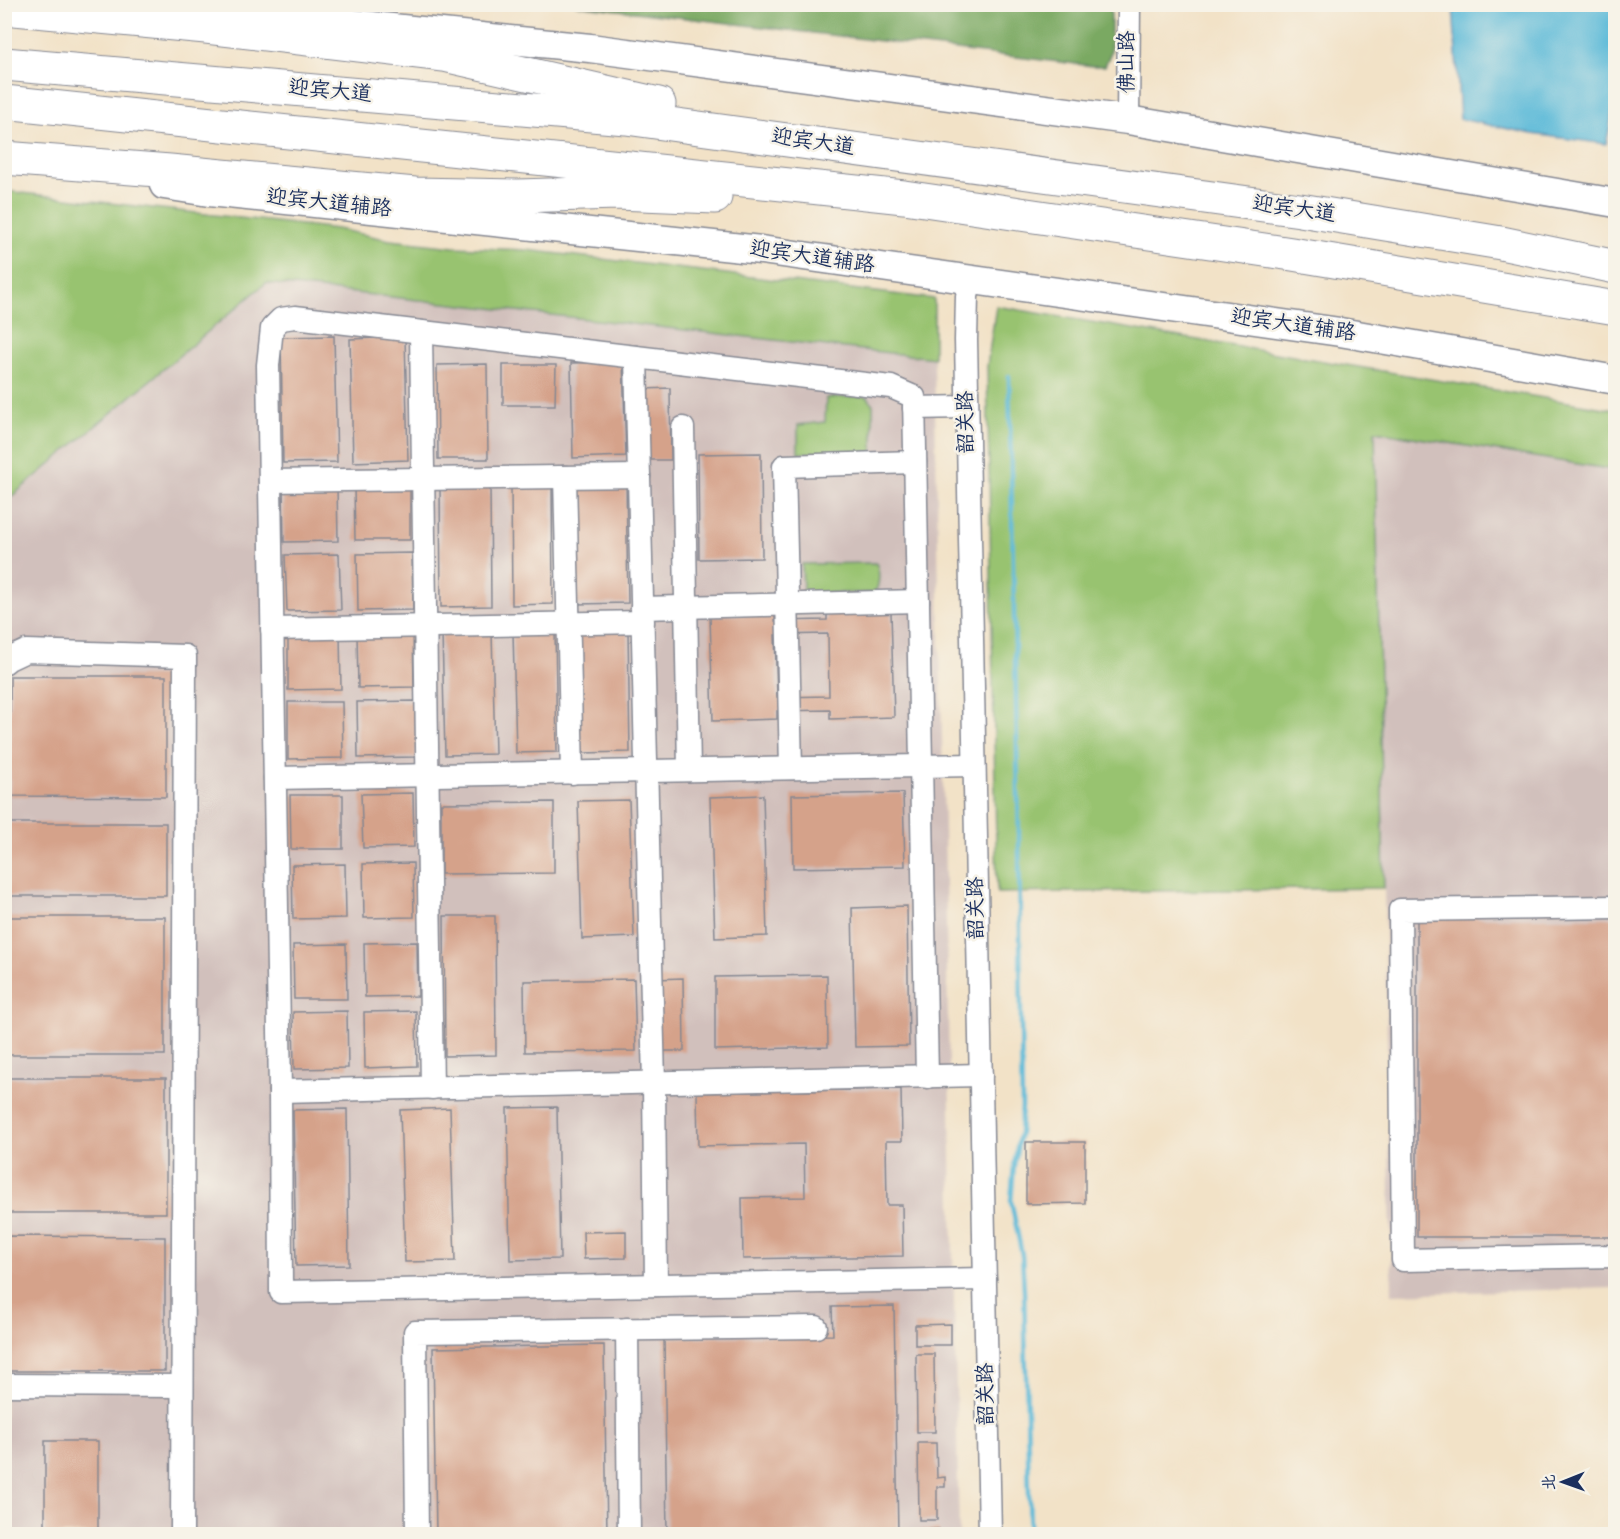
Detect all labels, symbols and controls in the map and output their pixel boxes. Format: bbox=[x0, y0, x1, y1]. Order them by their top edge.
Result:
street label: 佛山路 bbox=[1113, 31, 1143, 94]
street label: 迎宾大道 bbox=[287, 73, 373, 111]
street label: 迎宾大道 bbox=[769, 122, 857, 164]
street label: 迎宾大道辅路 bbox=[265, 182, 393, 226]
street label: 迎宾大道 bbox=[1250, 189, 1338, 231]
street label: 迎宾大道辅路 bbox=[748, 234, 876, 282]
street label: 迎宾大道辅路 bbox=[1229, 302, 1357, 350]
street label: 韶关路 bbox=[951, 390, 983, 454]
street label: 韶关路 bbox=[961, 876, 993, 940]
street label: 韶关路 bbox=[971, 1362, 1003, 1426]
north arrow bbox=[1533, 1452, 1593, 1512]
text: 北 bbox=[1538, 1474, 1562, 1490]

